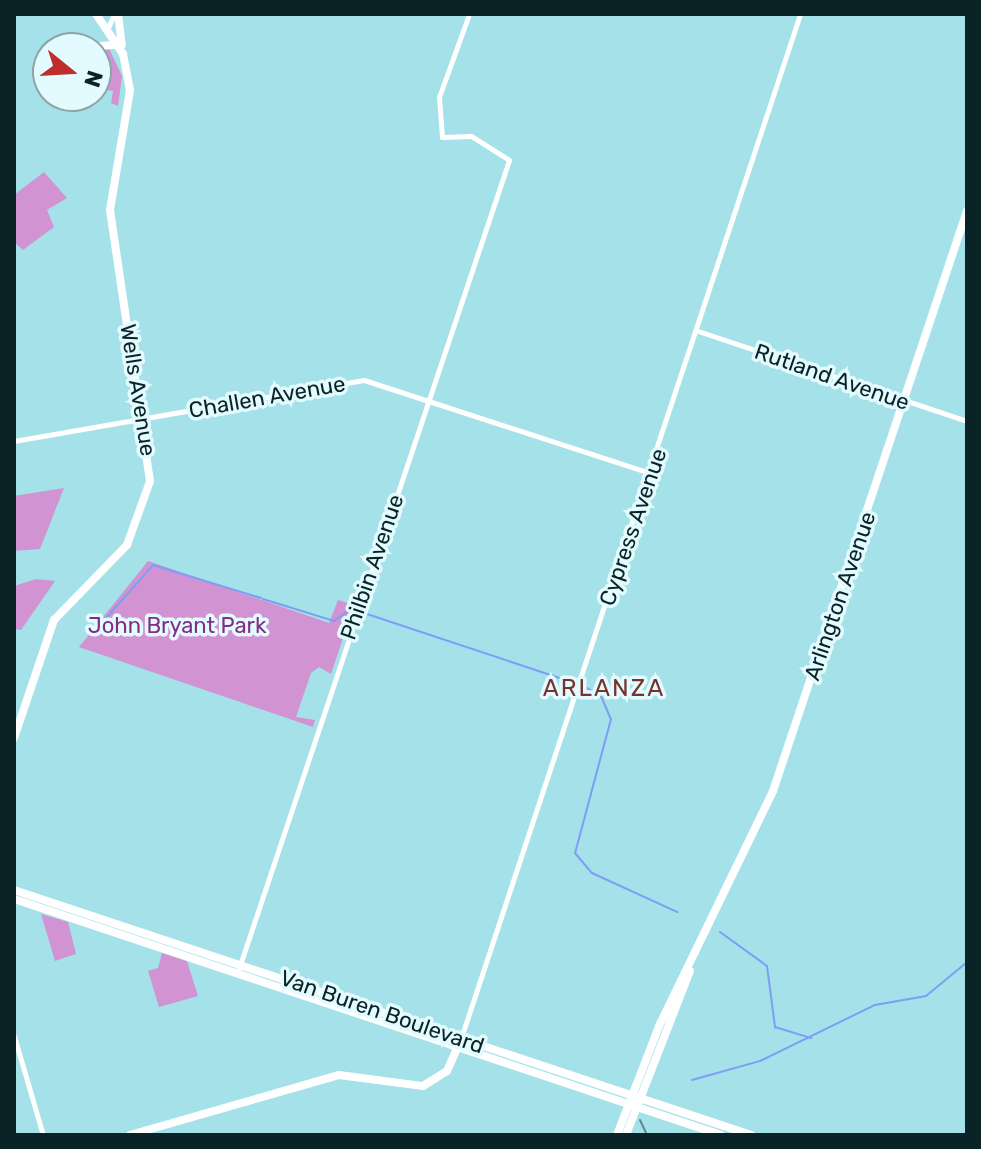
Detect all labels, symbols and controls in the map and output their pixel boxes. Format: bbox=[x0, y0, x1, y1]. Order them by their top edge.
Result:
north arrow bbox=[32, 32, 112, 112]
text: N bbox=[78, 67, 109, 91]
street label: Wells Avenue bbox=[114, 322, 162, 458]
street label: Rutland Avenue bbox=[751, 338, 913, 416]
street label: Challen Avenue bbox=[186, 370, 348, 424]
street label: Cypress Avenue bbox=[594, 445, 672, 609]
street label: Philbin Avenue bbox=[335, 491, 409, 643]
street label: Arlington Avenue bbox=[799, 508, 881, 684]
park label: John Bryant Park bbox=[88, 613, 266, 639]
district label: ARLANZA bbox=[543, 675, 665, 703]
street label: Van Buren Boulevard bbox=[276, 965, 488, 1059]

